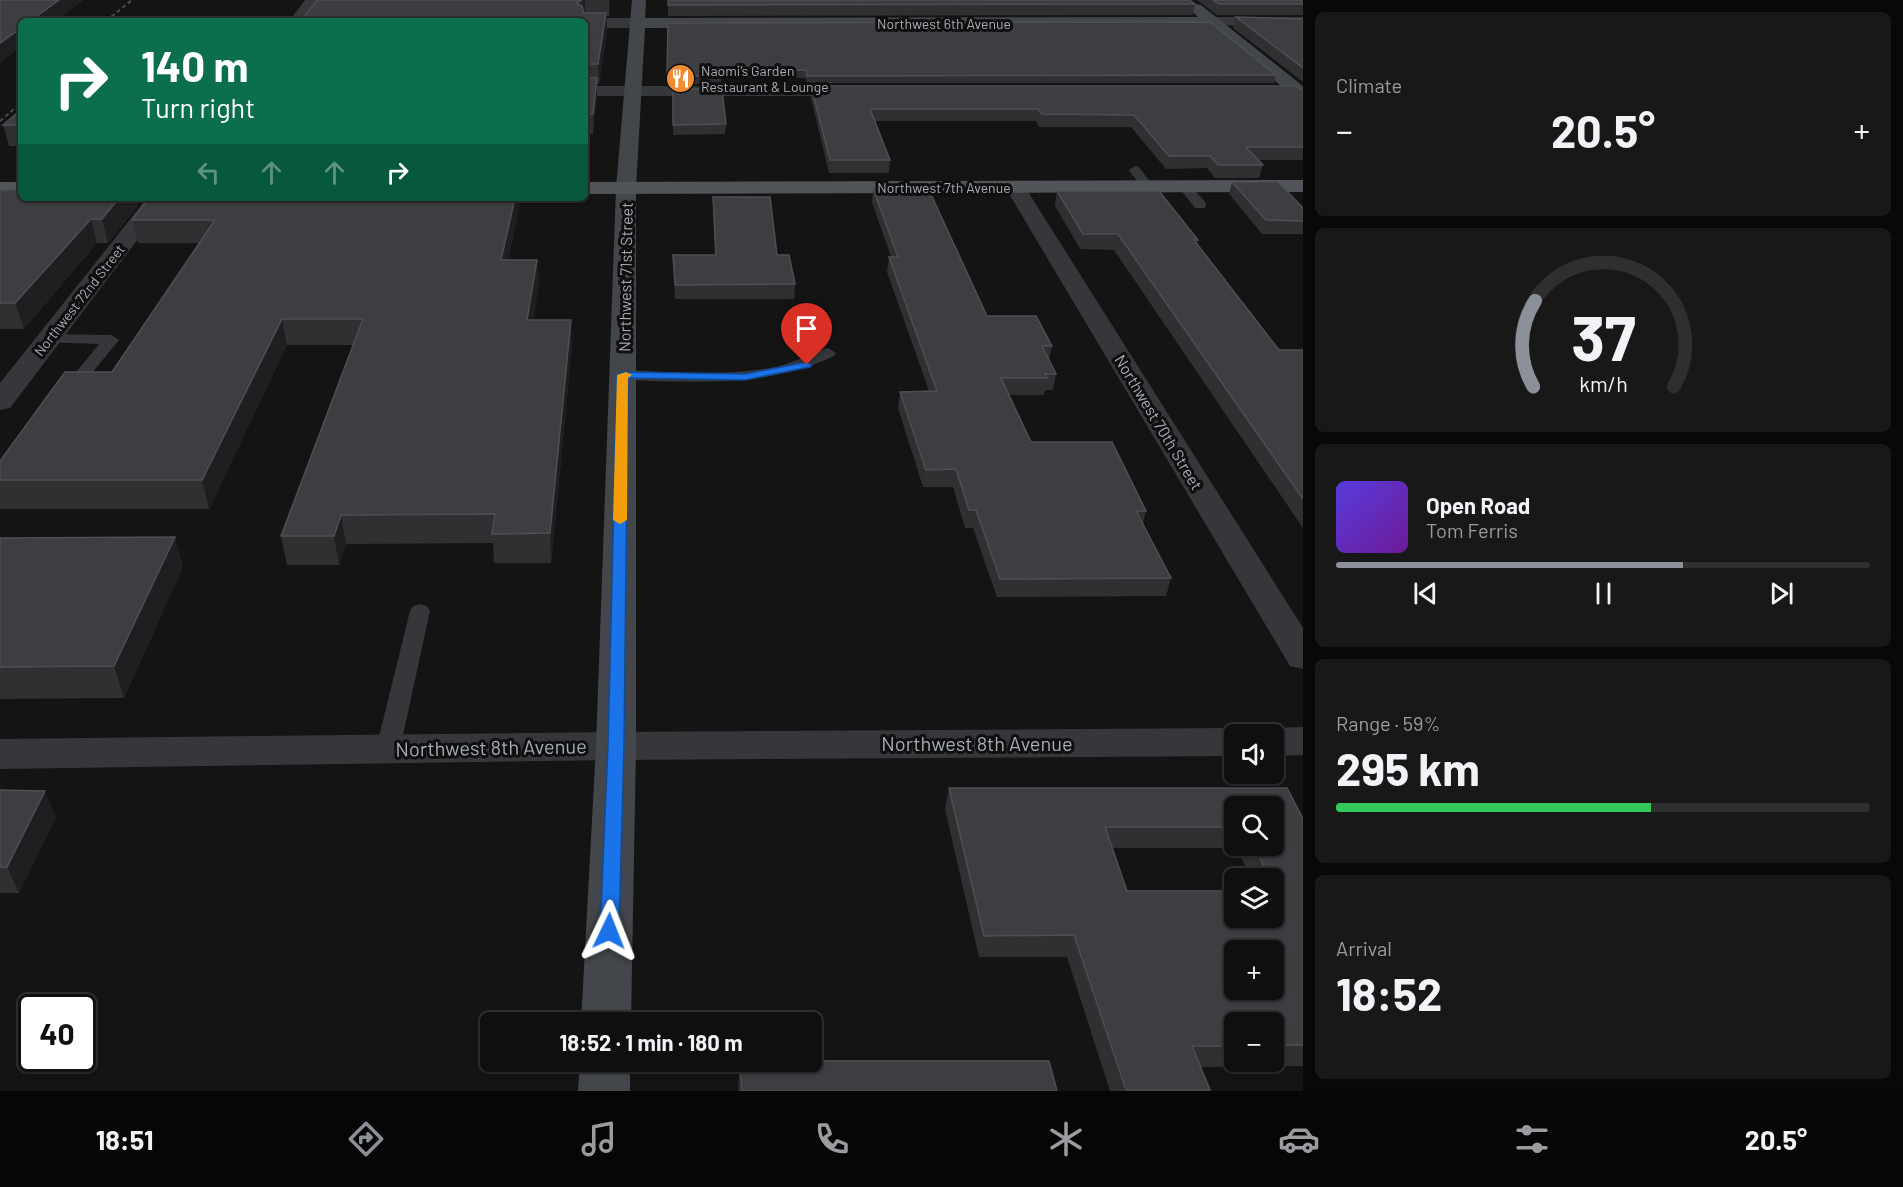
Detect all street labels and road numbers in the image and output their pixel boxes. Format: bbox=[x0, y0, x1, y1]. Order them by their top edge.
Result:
street label: Northwest 6th Avenue bbox=[877, 15, 1011, 32]
street label: Northwest 7th Avenue bbox=[877, 179, 1011, 196]
street label: Northwest 71st Street bbox=[614, 202, 636, 352]
street label: Northwest 72nd Street bbox=[30, 241, 128, 359]
street label: Northwest 70th Street bbox=[1111, 351, 1207, 493]
street label: Northwest 8th Avenue bbox=[881, 731, 1073, 755]
street label: Northwest 8th Avenue bbox=[395, 733, 587, 761]

